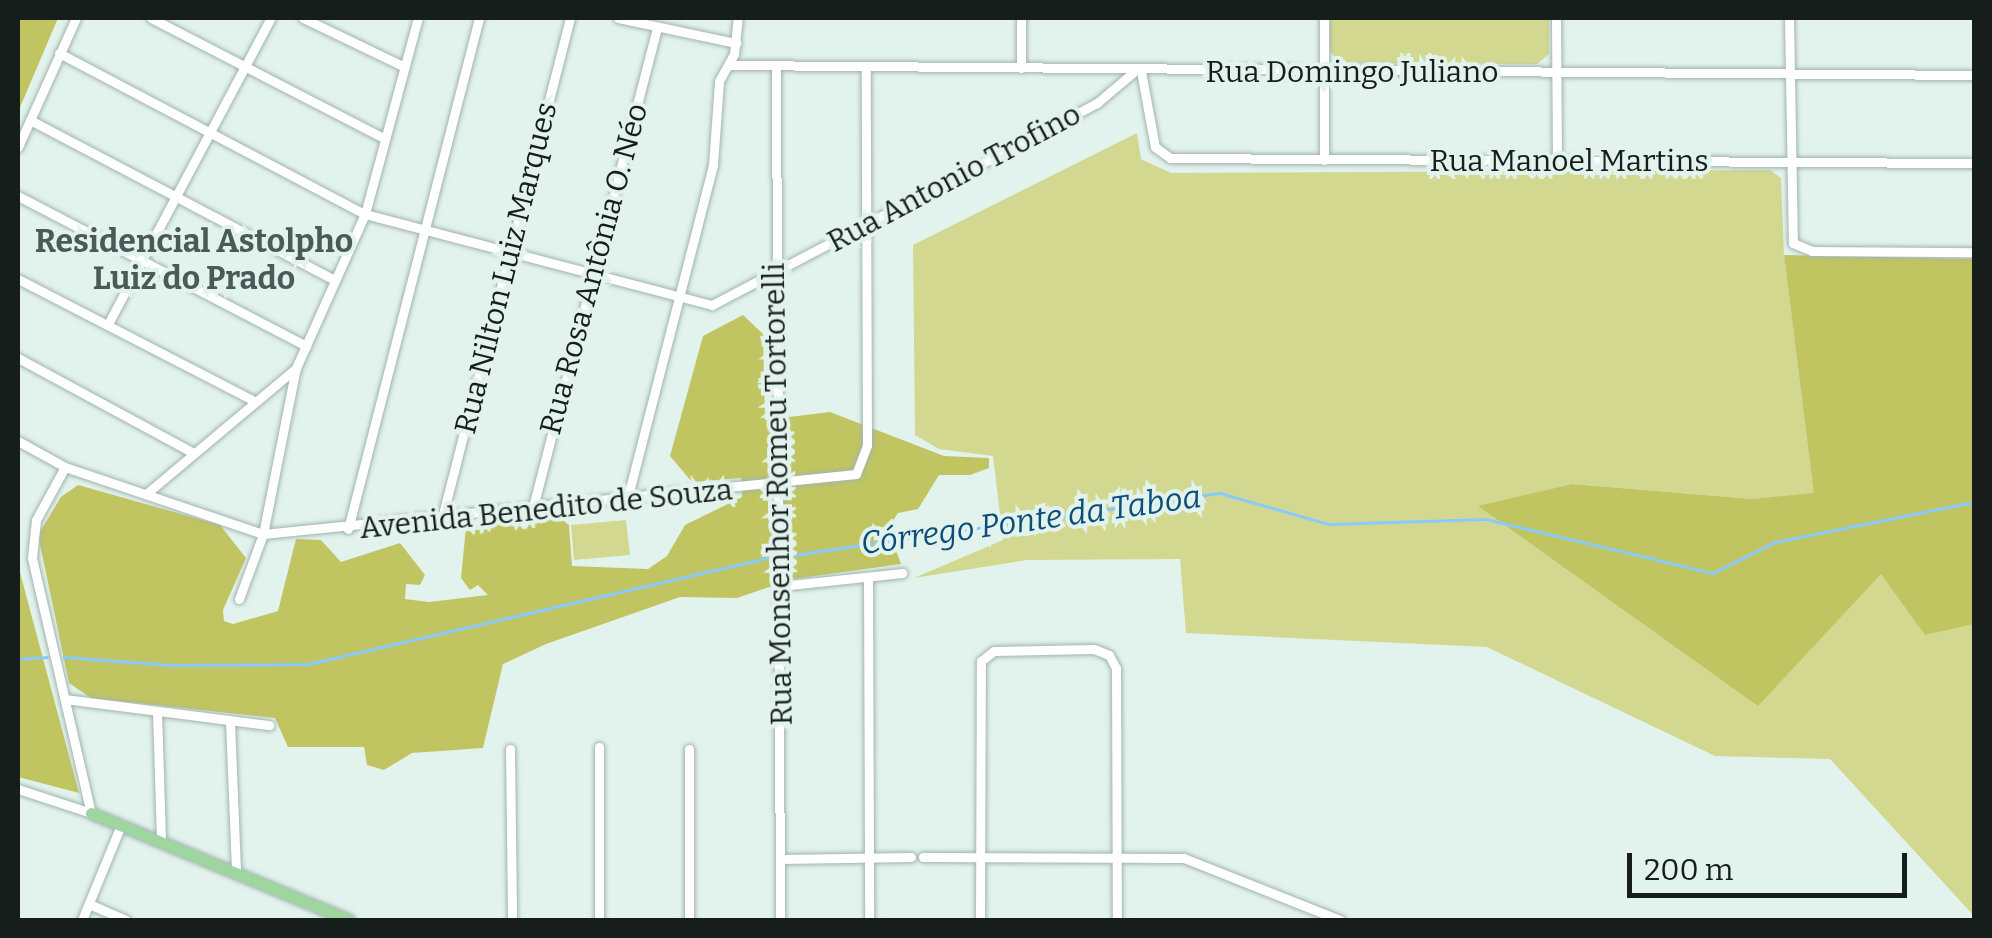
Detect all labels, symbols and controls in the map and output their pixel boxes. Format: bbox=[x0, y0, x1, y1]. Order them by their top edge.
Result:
street label: Rua Domingo Juliano bbox=[1206, 54, 1498, 90]
street label: Rua Antonio Trofino bbox=[821, 96, 1087, 260]
street label: Rua Nilton Luiz Marques bbox=[447, 99, 565, 437]
street label: Rua Rosa Antônia O. Néo bbox=[532, 100, 656, 438]
street label: Rua Manoel Martins bbox=[1429, 143, 1709, 179]
district label: Residencial Astolpho Luiz do Prado bbox=[35, 223, 353, 298]
street label: Rua Monsenhor Romeu Tortorelli bbox=[756, 262, 800, 726]
street label: Avenida Benedito de Souza bbox=[358, 472, 734, 546]
water label: Córrego Ponte da Taboa bbox=[858, 477, 1204, 563]
scale bar bbox=[1632, 833, 1912, 895]
text: 200 m bbox=[1644, 852, 1733, 888]

